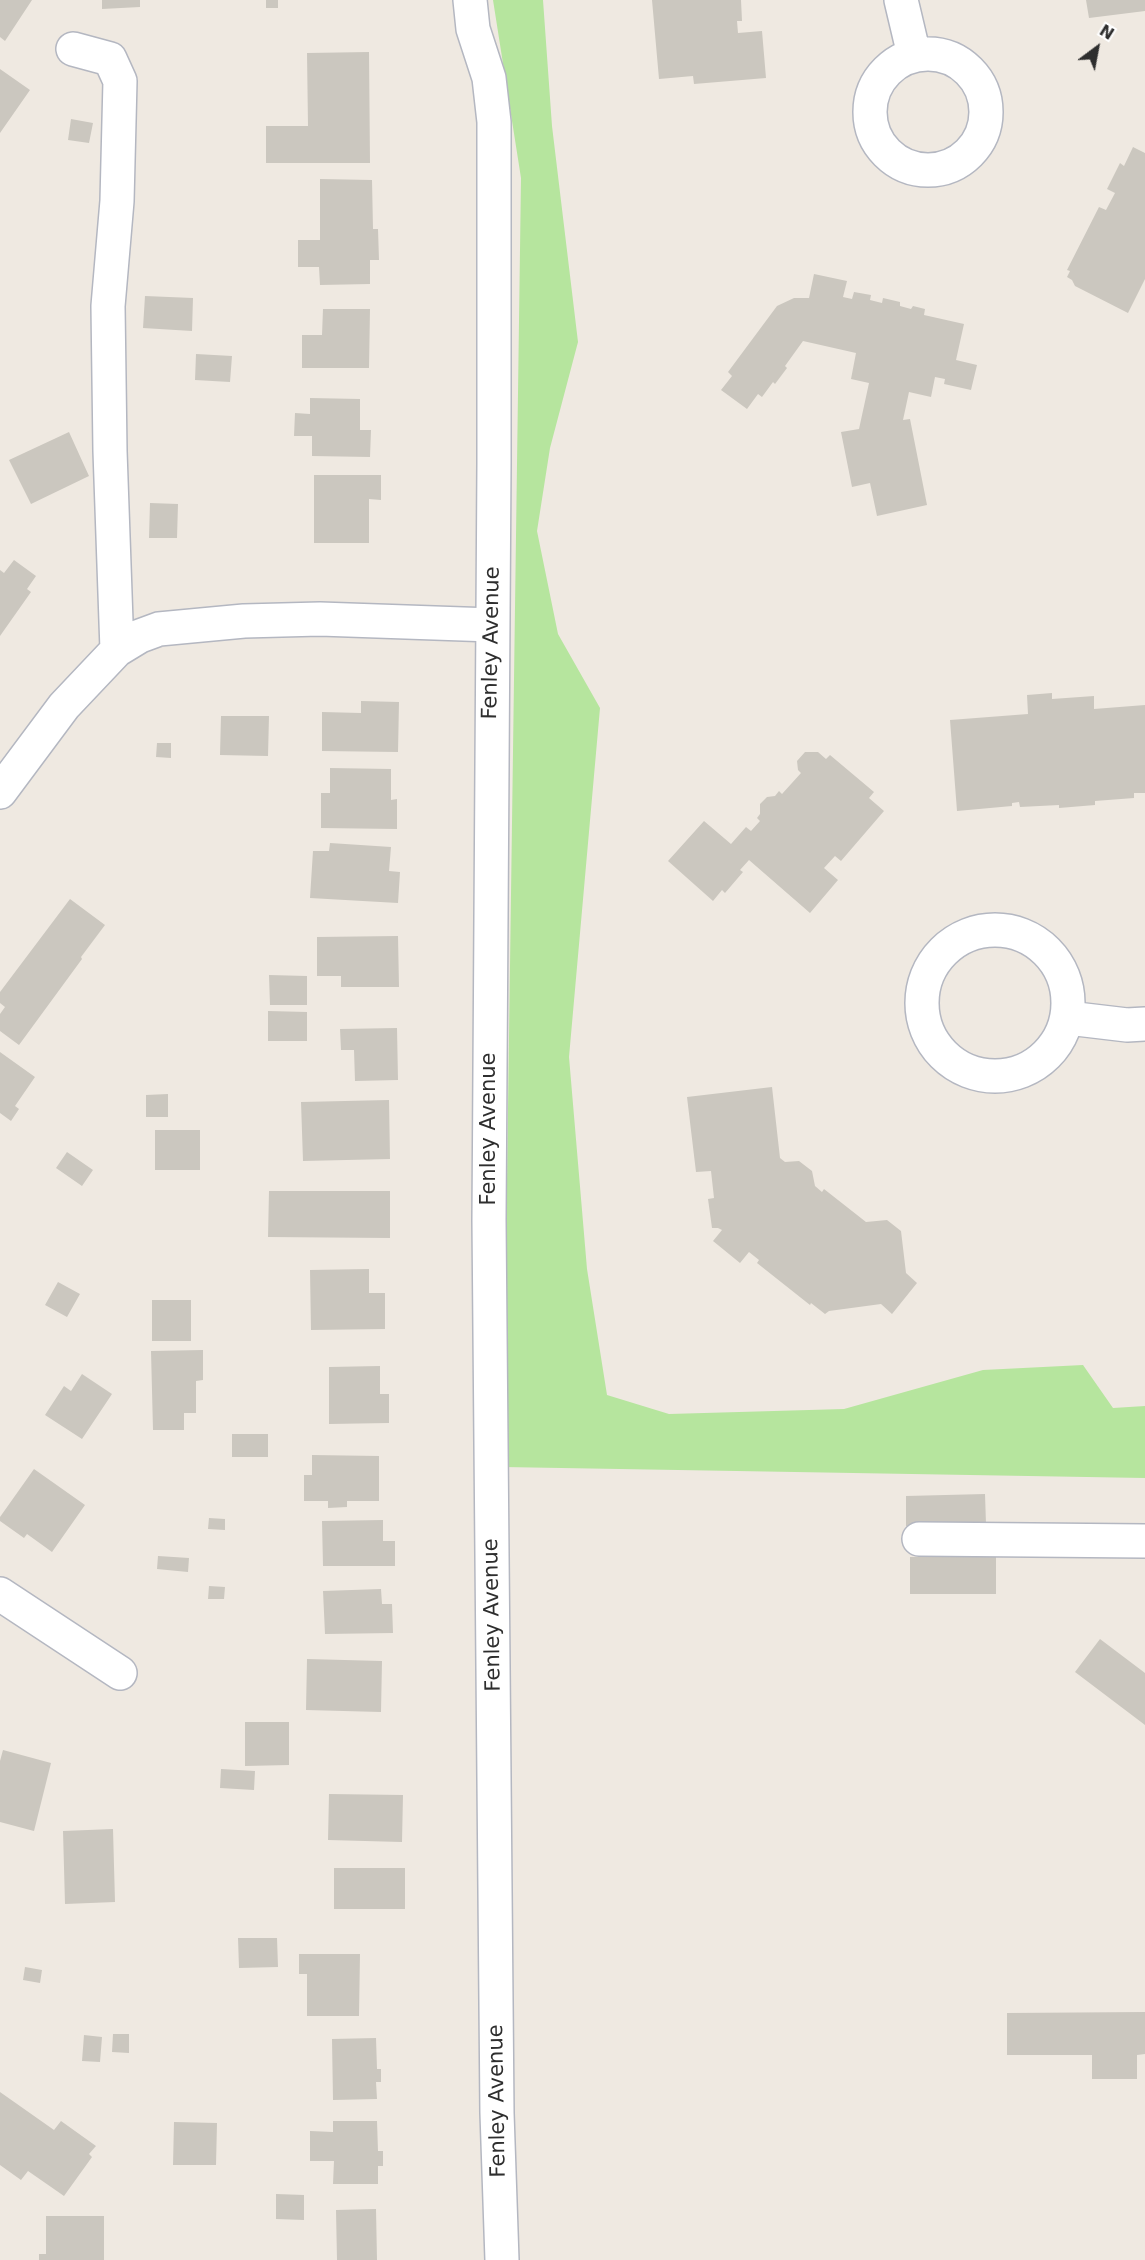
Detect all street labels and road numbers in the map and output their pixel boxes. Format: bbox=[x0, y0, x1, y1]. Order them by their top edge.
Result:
street label: Fenley Avenue bbox=[478, 566, 506, 720]
street label: Fenley Avenue bbox=[477, 1052, 503, 1206]
street label: Fenley Avenue bbox=[479, 1538, 507, 1692]
street label: Fenley Avenue bbox=[484, 2024, 512, 2178]

